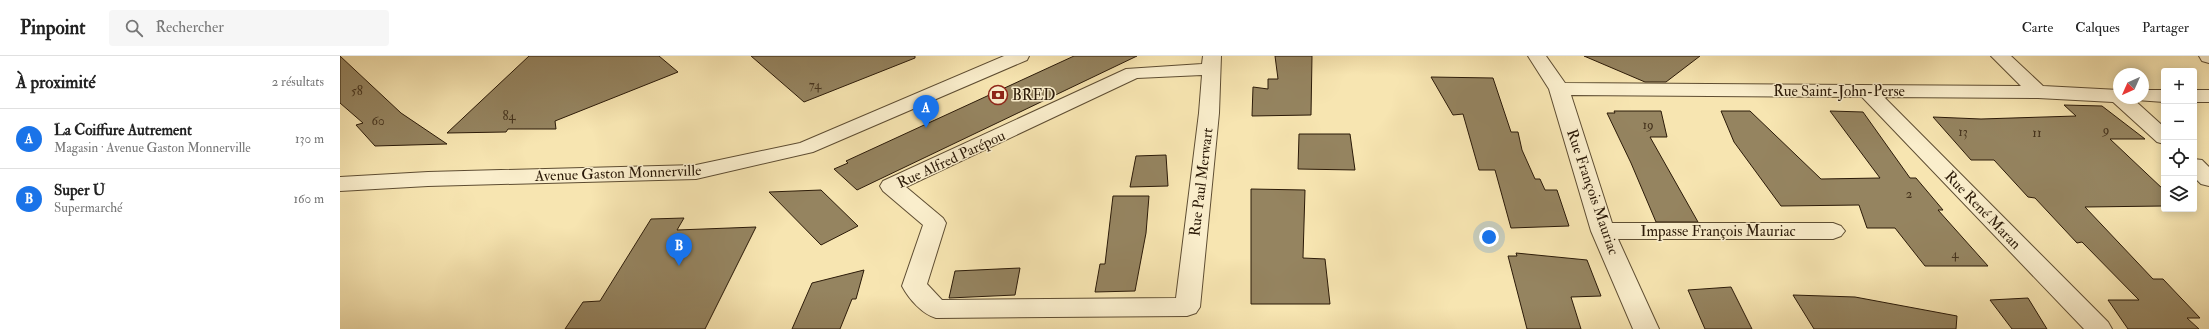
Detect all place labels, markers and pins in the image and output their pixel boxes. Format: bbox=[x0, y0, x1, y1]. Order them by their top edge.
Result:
bank icon: BRED bbox=[987, 84, 1009, 106]
place label: BRED bbox=[1012, 86, 1056, 105]
pin: A bbox=[913, 95, 939, 128]
pin: B bbox=[666, 233, 692, 266]

